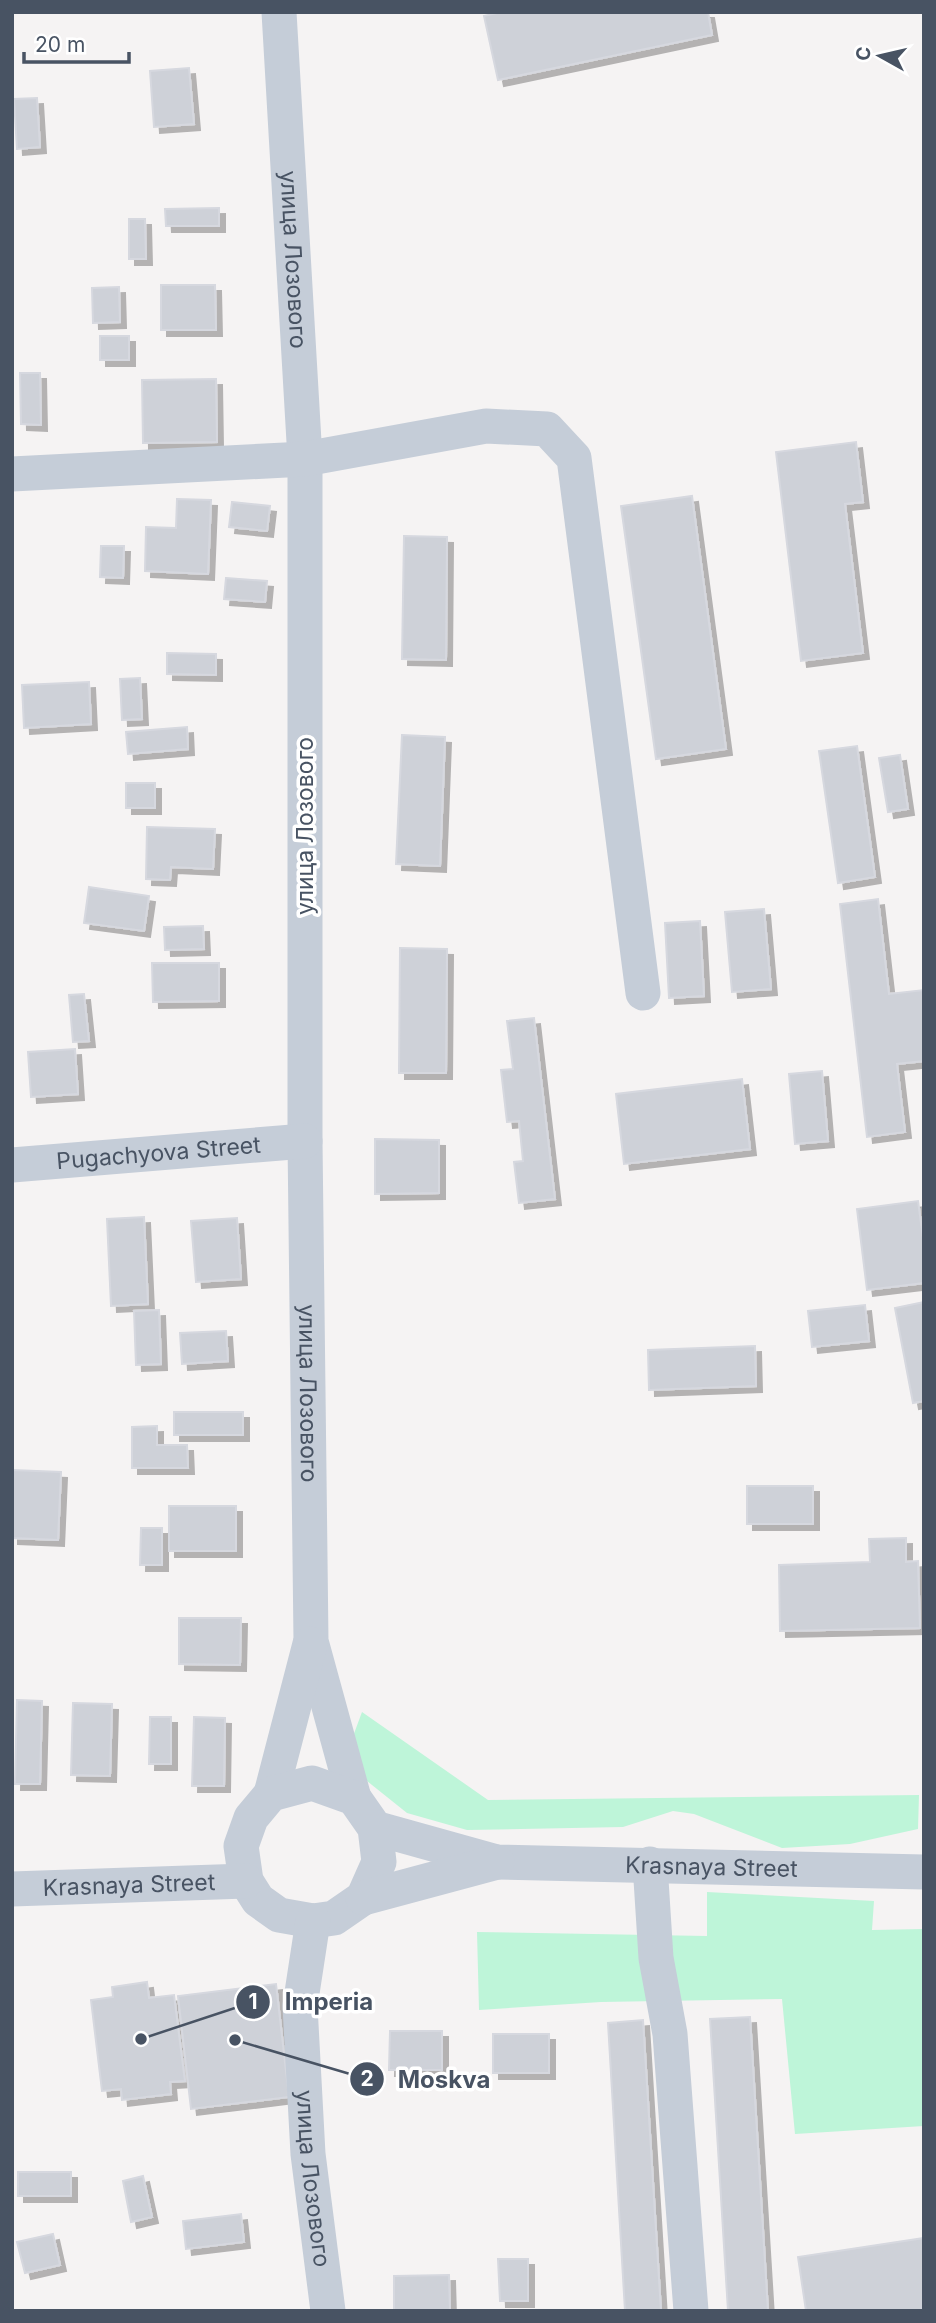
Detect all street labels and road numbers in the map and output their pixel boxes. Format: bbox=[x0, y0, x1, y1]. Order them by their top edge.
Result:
street label: улица Лозового bbox=[274, 170, 313, 349]
street label: улица Лозового bbox=[291, 737, 319, 915]
street label: Pugachyova Street bbox=[55, 1131, 262, 1175]
street label: улица Лозового bbox=[293, 1304, 323, 1483]
street label: Krasnaya Street bbox=[625, 1851, 798, 1883]
street label: Krasnaya Street bbox=[42, 1868, 216, 1902]
street label: улица Лозового bbox=[291, 2089, 336, 2269]

